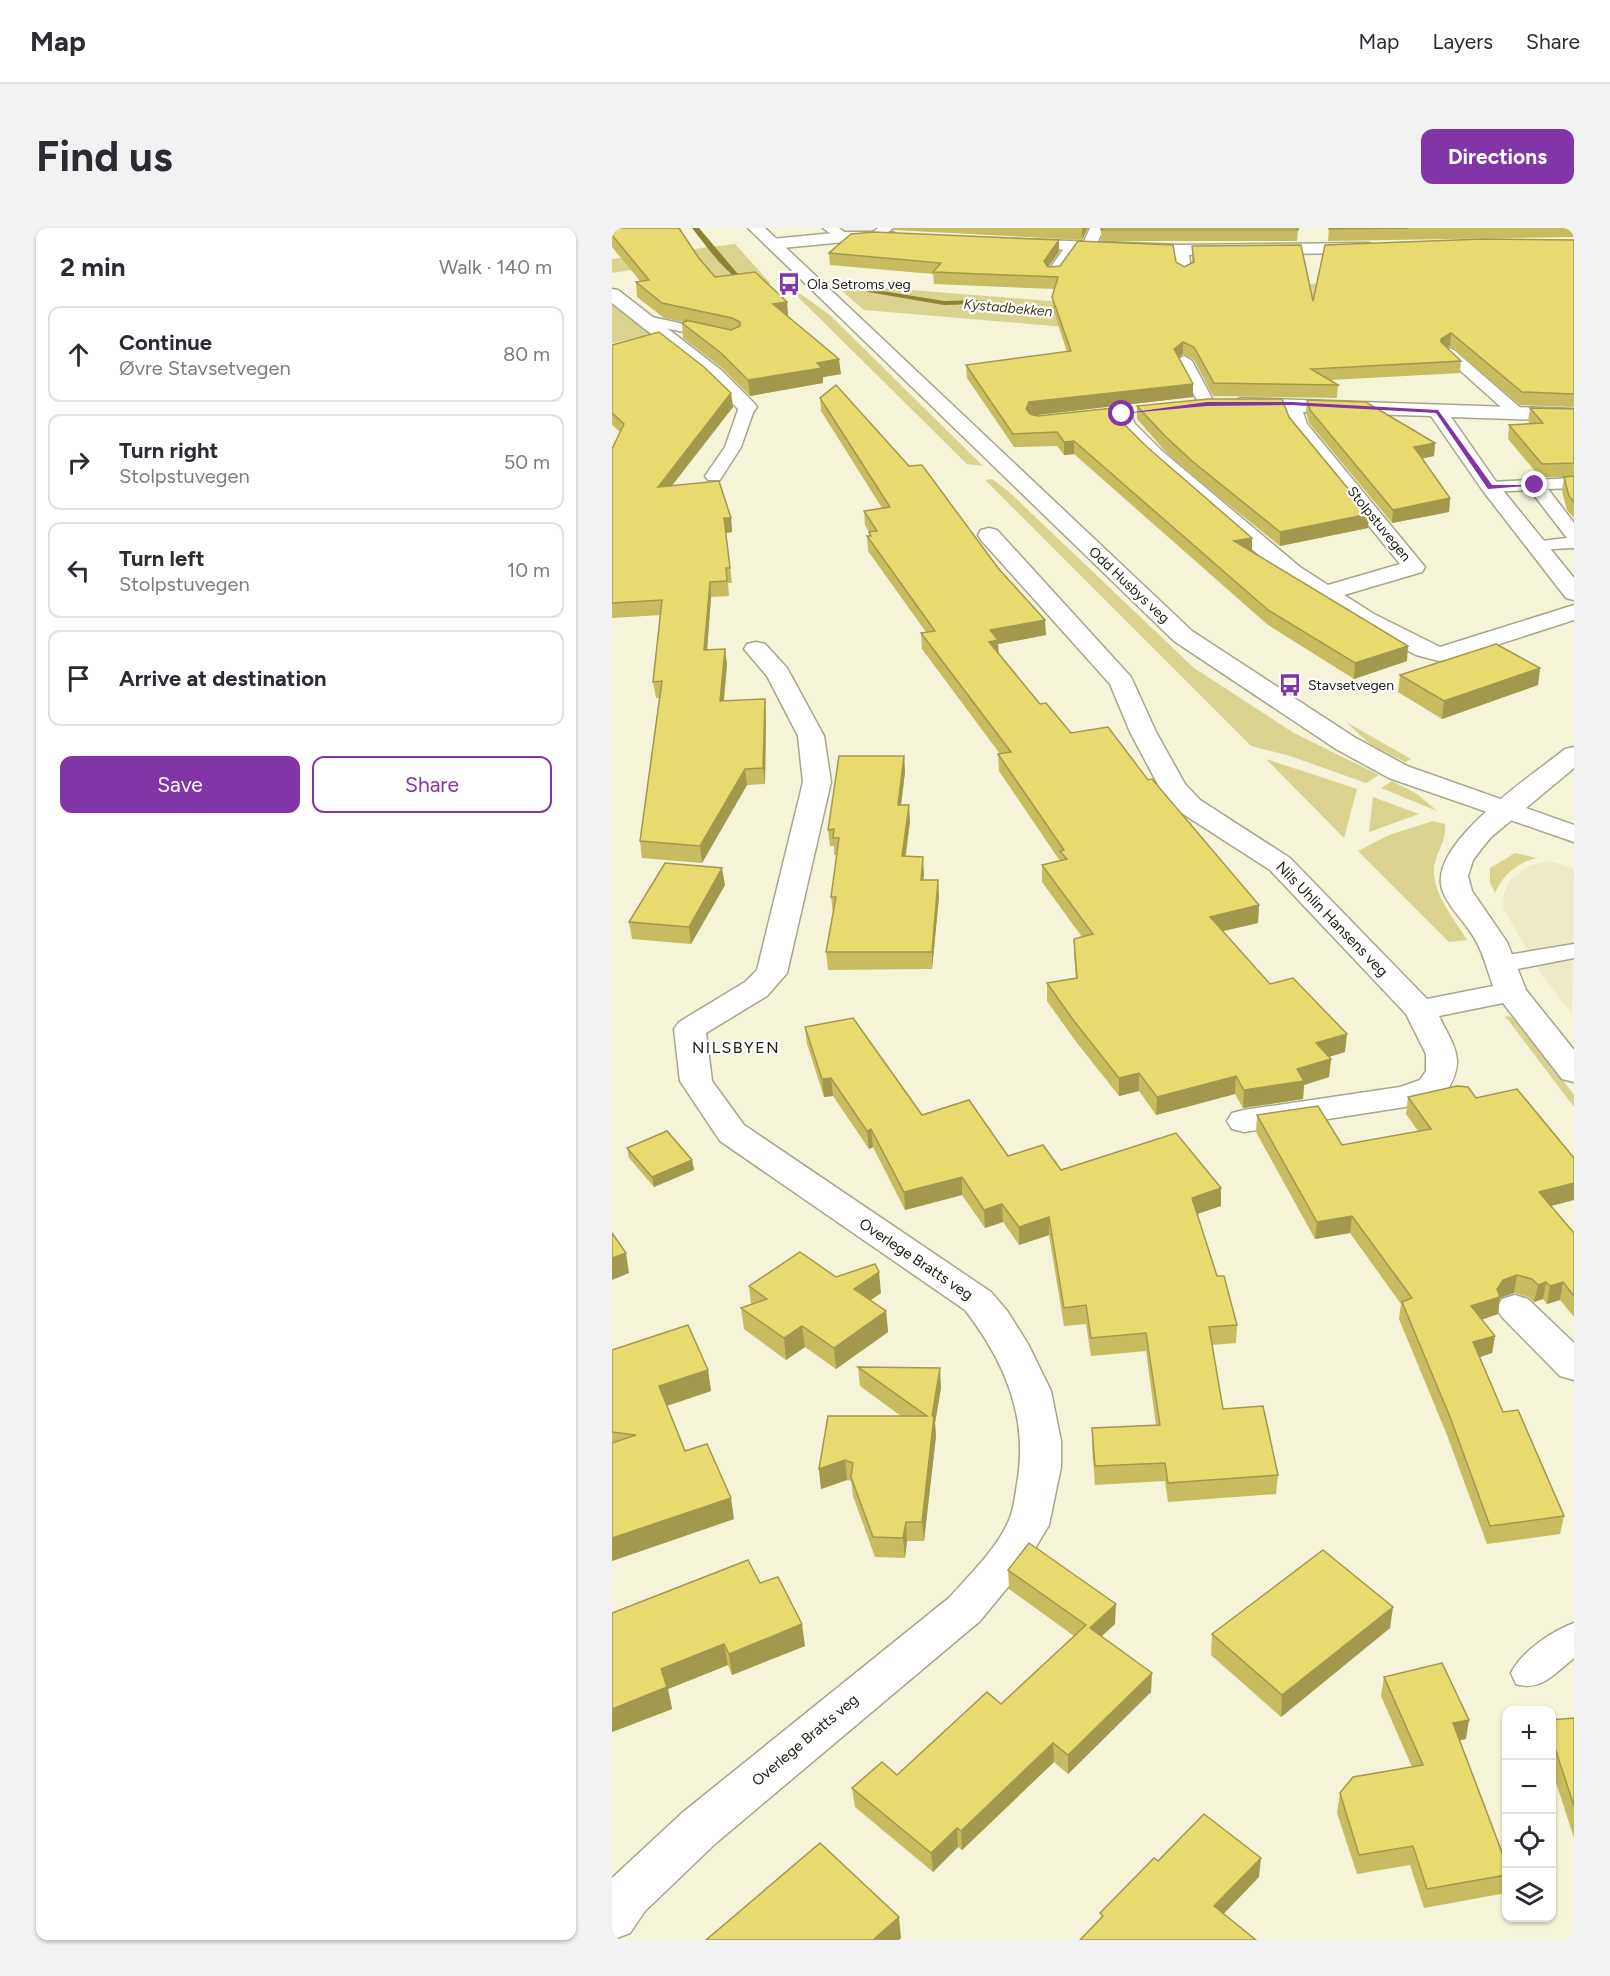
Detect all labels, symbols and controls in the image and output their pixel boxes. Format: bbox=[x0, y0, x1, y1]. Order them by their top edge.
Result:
text: Map bbox=[30, 24, 86, 58]
text: Map bbox=[1359, 29, 1399, 54]
text: Layers bbox=[1432, 29, 1493, 54]
text: Share bbox=[1526, 29, 1580, 54]
button: Directions bbox=[1421, 129, 1574, 184]
text: Find us bbox=[36, 131, 173, 182]
text: 2 min bbox=[60, 251, 126, 283]
text: Walk · 140 m bbox=[439, 255, 552, 279]
bus stop icon: Ola Setroms veg bbox=[776, 271, 802, 297]
place label: Ola Setroms veg bbox=[807, 276, 911, 293]
water label: Kystadbekken bbox=[963, 296, 1053, 320]
text: Continue bbox=[119, 329, 212, 356]
icon: ahead bbox=[62, 338, 95, 371]
text: 80 m bbox=[503, 342, 550, 366]
text: Øvre Stavsetvegen bbox=[119, 356, 291, 380]
route start bbox=[1108, 400, 1134, 426]
text: Turn right bbox=[119, 437, 218, 464]
icon: right bbox=[62, 446, 95, 479]
text: 50 m bbox=[504, 450, 550, 474]
text: Stolpstuvegen bbox=[119, 464, 250, 488]
route end bbox=[1521, 471, 1547, 497]
street label: Stolpstuvegen bbox=[1344, 483, 1414, 565]
street label: Odd Husbys veg bbox=[1085, 543, 1173, 627]
text: Turn left bbox=[119, 545, 205, 572]
icon: left bbox=[62, 554, 95, 587]
text: 10 m bbox=[507, 558, 550, 582]
text: Stolpstuvegen bbox=[119, 572, 250, 596]
icon: arrive bbox=[62, 662, 95, 695]
text: Arrive at destination bbox=[119, 665, 327, 692]
bus stop icon: Stavsetvegen bbox=[1277, 672, 1303, 698]
place label: Stavsetvegen bbox=[1308, 677, 1394, 694]
button: Save bbox=[60, 756, 300, 813]
button: Share bbox=[312, 756, 552, 813]
street label: Nils Uhlin Hansens veg bbox=[1272, 858, 1392, 980]
district label: NILSBYEN bbox=[692, 1038, 780, 1057]
street label: Overlege Bratts veg bbox=[856, 1214, 976, 1304]
street label: Overlege Bratts veg bbox=[748, 1690, 862, 1790]
map controls bbox=[1502, 1706, 1556, 1922]
button: + bbox=[1502, 1706, 1556, 1760]
button: − bbox=[1502, 1760, 1556, 1814]
button: locate bbox=[1502, 1814, 1556, 1868]
button: layers bbox=[1502, 1868, 1556, 1922]

